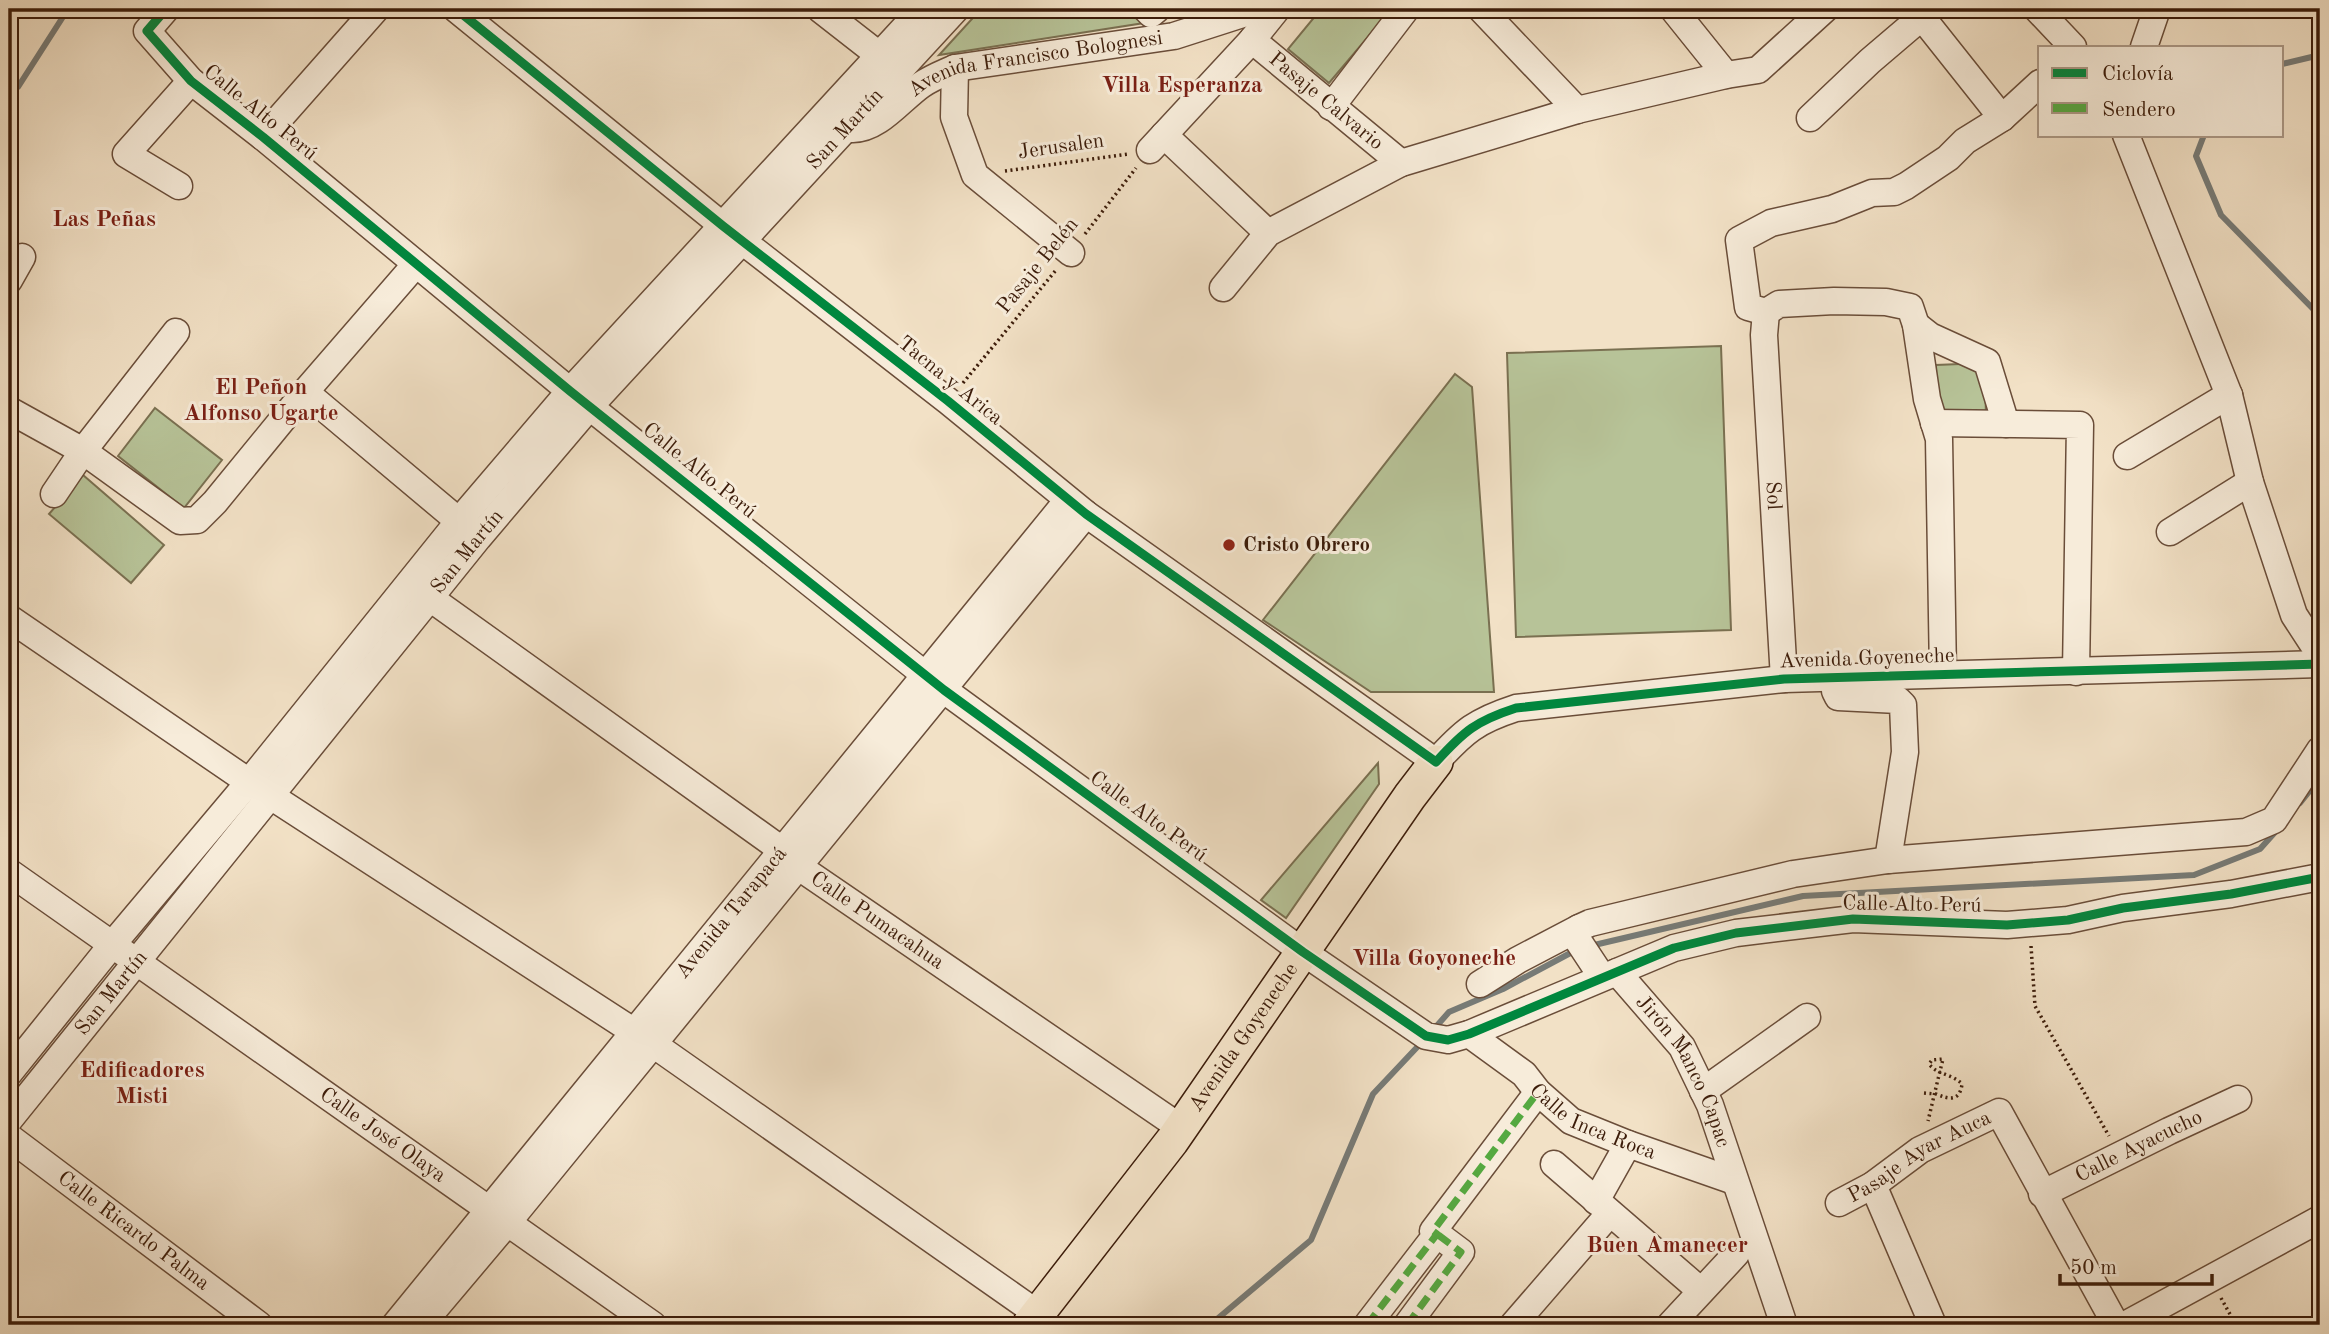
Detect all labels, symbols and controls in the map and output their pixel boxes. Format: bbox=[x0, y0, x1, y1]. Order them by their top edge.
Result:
street label: Avenida Francisco Bolognesi bbox=[904, 27, 1164, 101]
legend bbox=[2038, 46, 2284, 136]
street label: Pasaje Calvario bbox=[1265, 48, 1387, 154]
street label: Calle Alto Perú bbox=[199, 61, 321, 165]
text: Ciclovía bbox=[2102, 64, 2173, 85]
district label: Villa Esperanza bbox=[1101, 74, 1263, 97]
street label: San Martín bbox=[803, 85, 887, 174]
text: Sendero bbox=[2102, 100, 2176, 121]
street label: Jerusalen bbox=[1016, 131, 1106, 163]
district label: Las Peñas bbox=[52, 208, 156, 231]
street label: Pasaje Belén bbox=[993, 214, 1083, 318]
street label: Tacna y Arica bbox=[894, 333, 1006, 429]
district label: El Peñon Alfonso Ugarte bbox=[183, 376, 339, 425]
street label: Calle Alto Perú bbox=[638, 419, 760, 523]
street label: Sol bbox=[1762, 480, 1785, 511]
street label: San Martín bbox=[427, 506, 508, 598]
place label: Cristo Obrero bbox=[1243, 535, 1370, 556]
marker: Cristo Obrero bbox=[1221, 537, 1237, 553]
street label: Avenida Goyeneche bbox=[1779, 645, 1955, 673]
street label: Calle Alto Perú bbox=[1085, 768, 1211, 866]
street label: Avenida Tarapacá bbox=[672, 843, 791, 982]
street label: Calle Pumacahua bbox=[807, 868, 948, 973]
street label: Calle Alto Perú bbox=[1842, 893, 1982, 917]
street label: San Martín bbox=[71, 947, 151, 1039]
district label: Villa Goyoneche bbox=[1352, 947, 1516, 970]
street label: Avenida Goyeneche bbox=[1185, 959, 1302, 1115]
street label: Jirón Manco Capac bbox=[1632, 991, 1734, 1150]
district label: Edificadores Misti bbox=[79, 1059, 205, 1108]
street label: Calle Inca Roca bbox=[1525, 1080, 1658, 1163]
street label: Calle José Olaya bbox=[316, 1083, 450, 1186]
street label: Pasaje Ayar Auca bbox=[1844, 1107, 1994, 1207]
street label: Calle Ayacucho bbox=[2072, 1107, 2206, 1186]
street label: Calle Ricardo Palma bbox=[54, 1167, 214, 1294]
district label: Buen Amanecer bbox=[1586, 1234, 1748, 1257]
scale bar bbox=[2060, 1243, 2212, 1287]
text: 50 m bbox=[2070, 1258, 2117, 1279]

